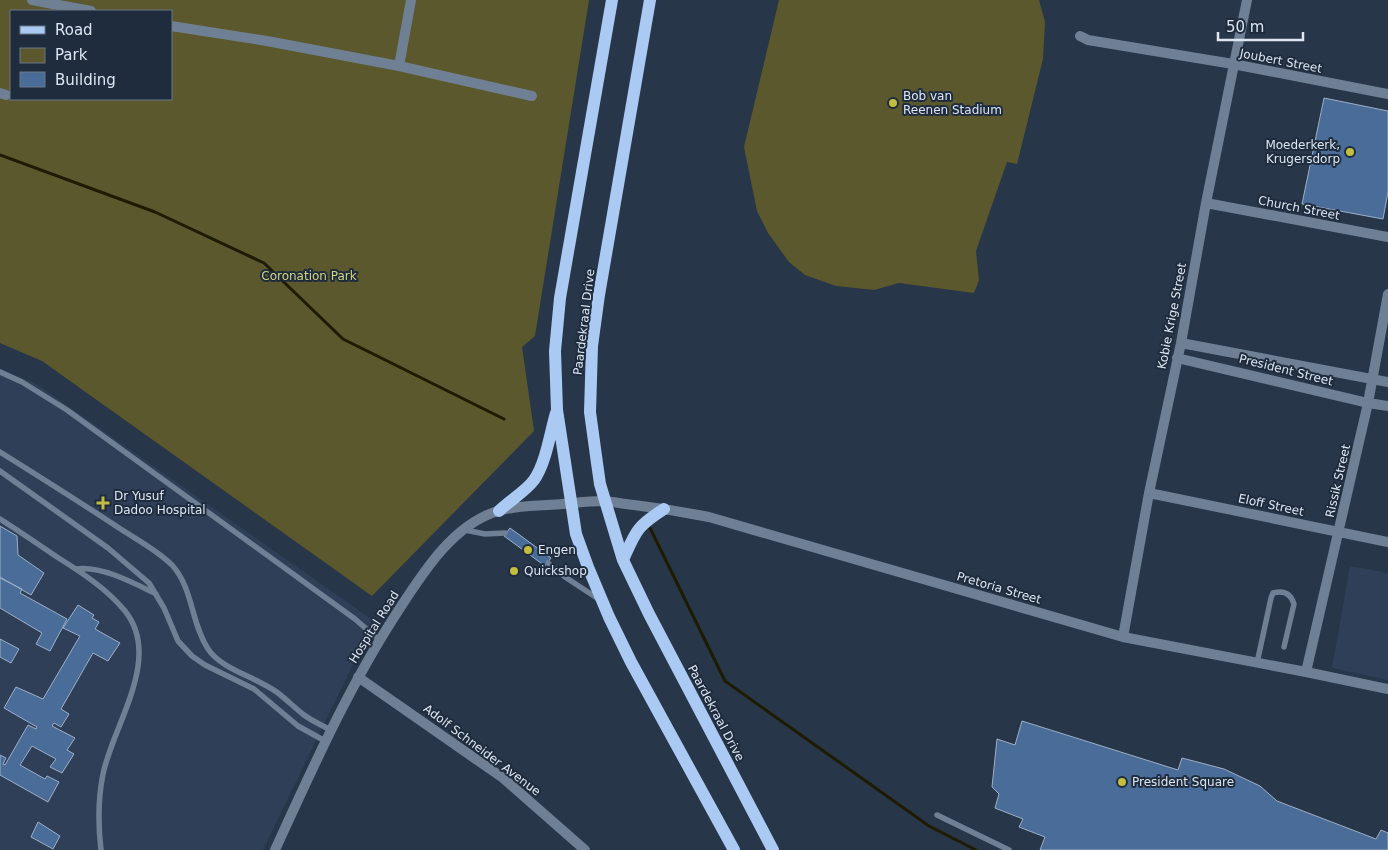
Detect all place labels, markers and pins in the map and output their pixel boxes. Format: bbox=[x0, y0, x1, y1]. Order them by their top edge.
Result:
place label: Bob van Reenen Stadium bbox=[903, 89, 1002, 117]
marker: Bob van Reenen Stadium bbox=[887, 97, 899, 109]
place label: Moederkerk, Krugersdorp bbox=[1265, 138, 1340, 166]
marker: Moederkerk, Krugersdorp bbox=[1344, 146, 1356, 158]
place label: Dr Yusuf Dadoo Hospital bbox=[114, 489, 206, 517]
marker: Dr Yusuf Dadoo Hospital bbox=[96, 496, 110, 510]
place label: Engen bbox=[538, 543, 576, 557]
marker: Engen bbox=[522, 544, 534, 556]
place label: Quickshop bbox=[524, 564, 587, 578]
marker: Quickshop bbox=[508, 565, 520, 577]
place label: President Square bbox=[1132, 775, 1234, 789]
marker: President Square bbox=[1116, 776, 1128, 788]

